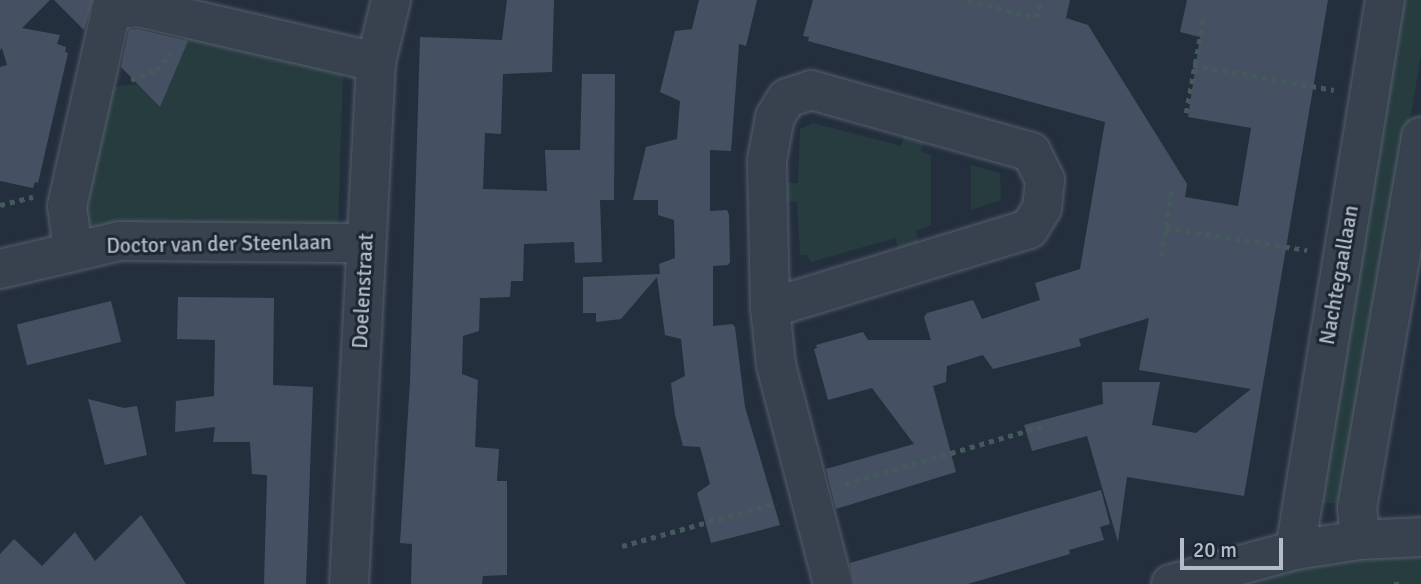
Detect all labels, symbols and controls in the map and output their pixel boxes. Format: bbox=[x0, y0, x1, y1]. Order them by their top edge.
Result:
street label: Nachtegaallaan bbox=[1314, 203, 1364, 347]
street label: Doctor van der Steenlaan bbox=[106, 229, 332, 259]
street label: Doelenstraat bbox=[347, 233, 379, 349]
scale bar bbox=[1183, 524, 1286, 568]
text: 20 m bbox=[1193, 537, 1237, 563]

